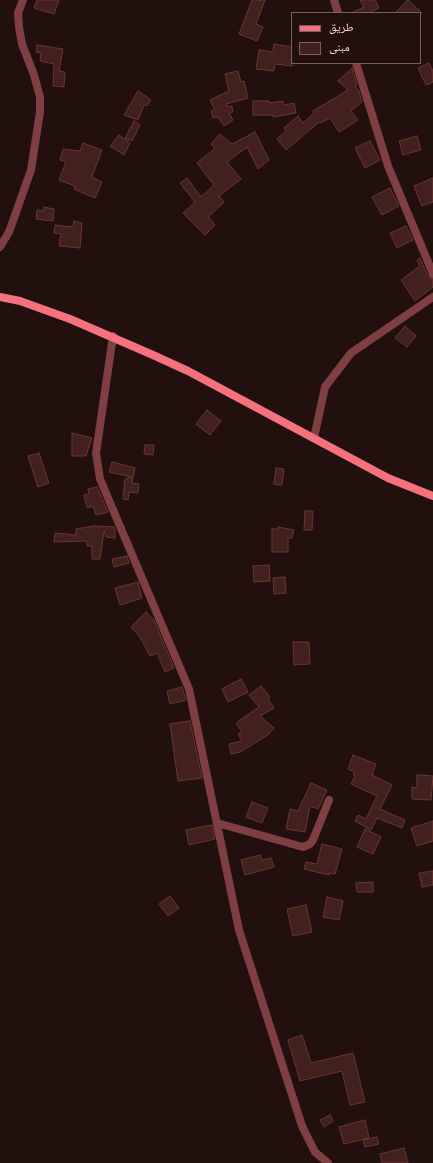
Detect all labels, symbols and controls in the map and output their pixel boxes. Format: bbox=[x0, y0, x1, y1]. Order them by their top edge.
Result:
legend bbox=[291, 12, 421, 64]
text: طريق bbox=[329, 20, 354, 34]
text: مبنى bbox=[329, 40, 350, 54]

